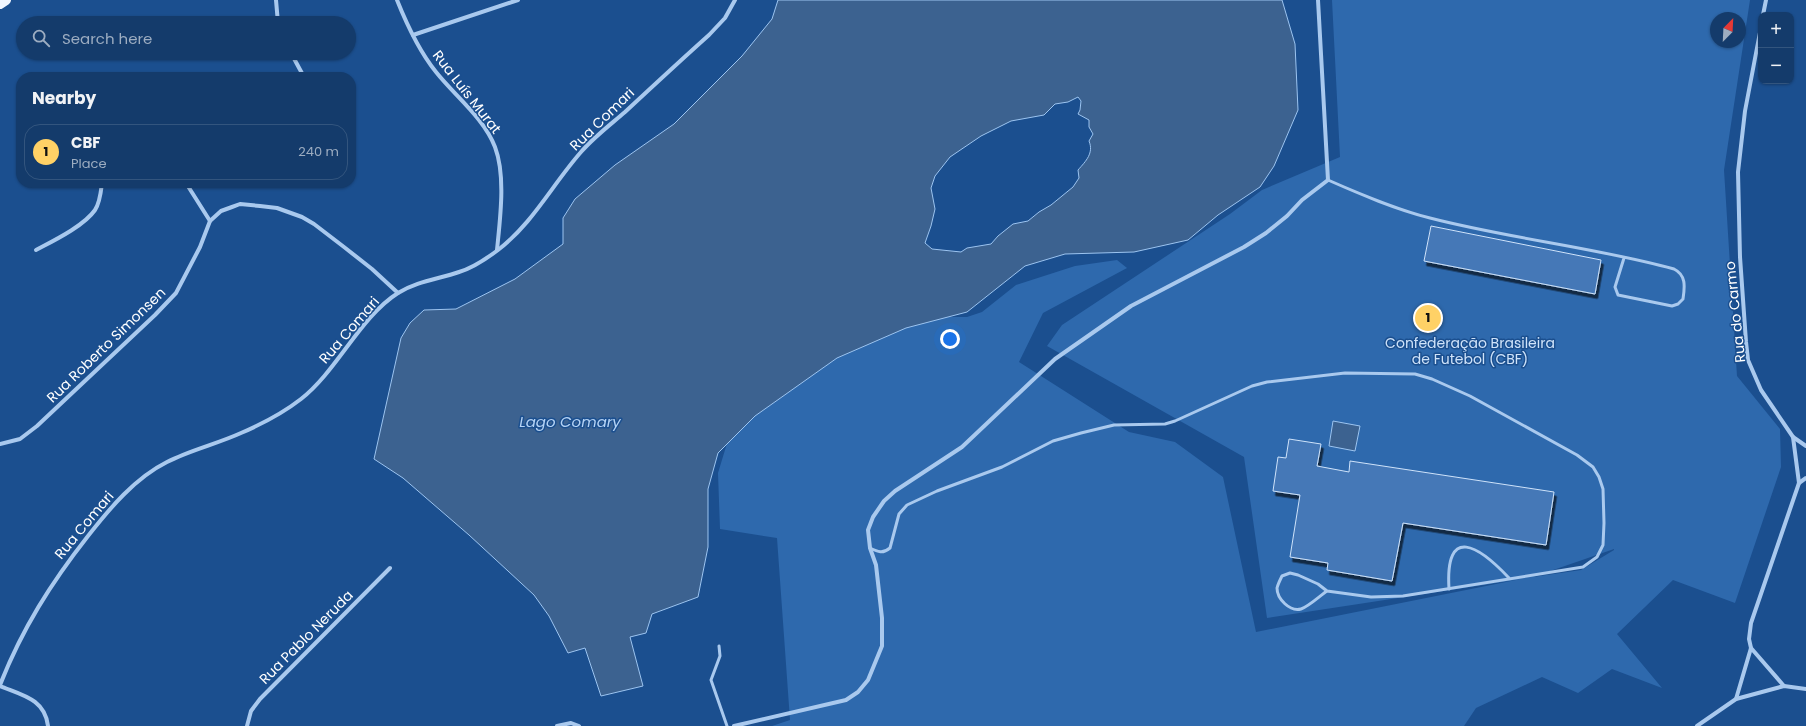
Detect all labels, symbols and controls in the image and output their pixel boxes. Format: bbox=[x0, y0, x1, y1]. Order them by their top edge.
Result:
north arrow bbox=[1710, 12, 1746, 48]
map controls bbox=[1758, 12, 1794, 84]
button: + bbox=[1758, 12, 1794, 48]
search box bbox=[16, 16, 356, 60]
icon: search bbox=[30, 27, 52, 49]
text: Search here bbox=[62, 28, 152, 49]
street label: Rua Luís Murat bbox=[428, 46, 506, 138]
button: − bbox=[1758, 48, 1794, 84]
street label: Rua Comari bbox=[565, 83, 639, 155]
text: Nearby bbox=[32, 86, 96, 110]
text: CBF bbox=[71, 132, 101, 153]
text: 1 bbox=[44, 142, 48, 161]
text: 240 m bbox=[298, 142, 339, 161]
text: Place bbox=[71, 154, 106, 173]
street label: Rua do Carmo bbox=[1720, 260, 1750, 364]
street label: Rua Roberto Simonsen bbox=[42, 283, 170, 407]
street label: Rua Comari bbox=[314, 292, 384, 368]
pin: 1 bbox=[1415, 303, 1441, 333]
your location bbox=[940, 329, 960, 349]
park label: Confederação Brasileira de Futebol (CBF) bbox=[1385, 333, 1555, 369]
water label: Lago Comary bbox=[519, 411, 621, 432]
street label: Rua Comari bbox=[50, 487, 118, 563]
street label: Rua Pablo Neruda bbox=[255, 586, 357, 688]

